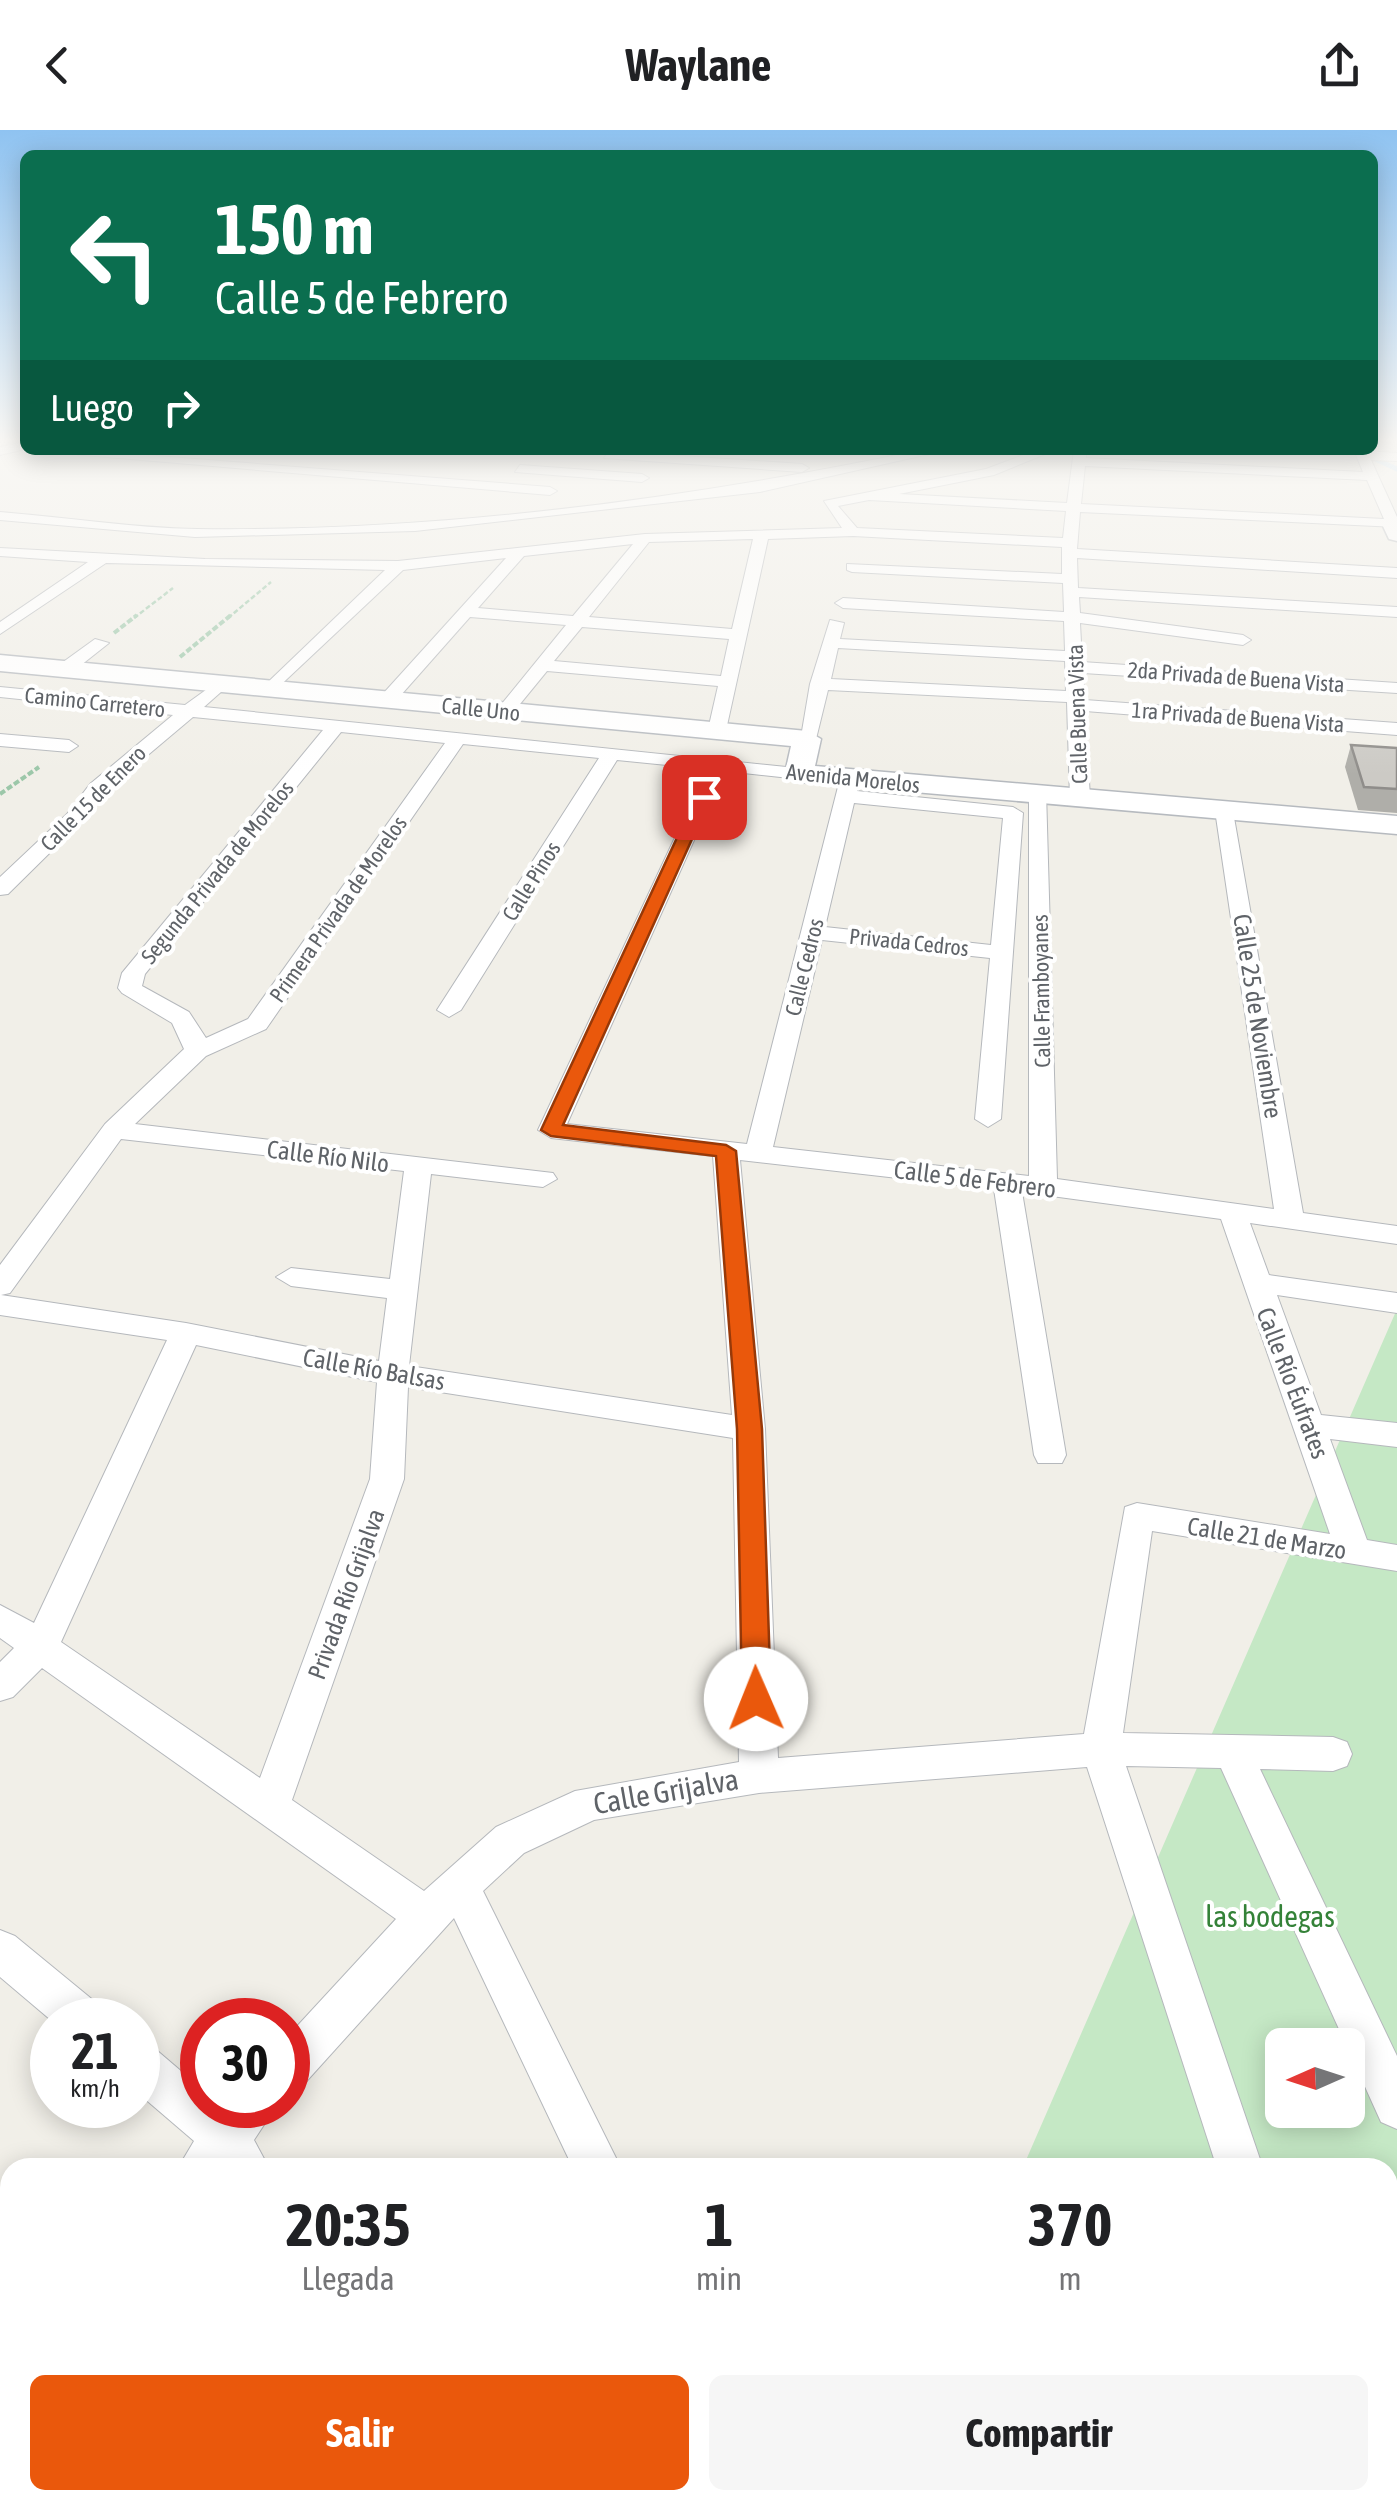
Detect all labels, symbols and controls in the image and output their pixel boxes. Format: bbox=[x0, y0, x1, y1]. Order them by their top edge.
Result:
icon: back bbox=[30, 38, 85, 93]
icon: share bbox=[1312, 38, 1367, 93]
text: Waylane bbox=[626, 39, 771, 91]
text: 150 m bbox=[215, 189, 374, 269]
icon: left bbox=[50, 190, 180, 320]
text: Calle 5 de Febrero bbox=[215, 272, 509, 324]
icon: right bbox=[154, 380, 209, 435]
text: Luego bbox=[50, 386, 134, 429]
street label: Calle Buena Vista bbox=[1062, 644, 1092, 784]
street label: 2da Privada de Buena Vista bbox=[1127, 656, 1345, 698]
street label: Camino Carretero bbox=[23, 682, 167, 722]
street label: Calle Uno bbox=[441, 692, 521, 726]
street label: 1ra Privada de Buena Vista bbox=[1131, 697, 1345, 737]
street label: Calle 15 de Enero bbox=[35, 740, 151, 856]
pin bbox=[662, 755, 747, 840]
street label: Avenida Morelos bbox=[785, 758, 921, 798]
icon: arrive bbox=[677, 770, 732, 825]
street label: Segunda Privada de Morelos bbox=[135, 775, 299, 969]
street label: Primera Privada de Morelos bbox=[264, 811, 412, 1007]
street label: Calle Pinos bbox=[496, 836, 566, 926]
street label: Calle 25 de Noviembre bbox=[1228, 912, 1288, 1120]
street label: Calle Framboyanes bbox=[1027, 914, 1055, 1068]
street label: Calle Cedros bbox=[779, 915, 829, 1018]
street label: Privada Cedros bbox=[848, 923, 970, 961]
street label: Calle Río Nilo bbox=[265, 1135, 391, 1177]
street label: Calle 5 de Febrero bbox=[892, 1155, 1058, 1203]
street label: Calle Río Éufrates bbox=[1251, 1304, 1335, 1463]
street label: Calle Río Balsas bbox=[301, 1343, 447, 1395]
street label: Privada Río Grijalva bbox=[302, 1505, 390, 1683]
street label: Calle 21 de Marzo bbox=[1186, 1512, 1348, 1564]
position arrow bbox=[704, 1647, 808, 1751]
street label: Calle Grijalva bbox=[591, 1762, 741, 1821]
park label: las bodegas bbox=[1205, 1899, 1335, 1933]
speed limit sign: 30 bbox=[180, 1998, 310, 2128]
text: 21 bbox=[71, 2022, 118, 2080]
north arrow bbox=[1265, 2028, 1365, 2128]
map controls bbox=[1265, 2028, 1365, 2128]
text: km/h bbox=[70, 2074, 120, 2102]
text: 20:35 bbox=[286, 2190, 410, 2259]
text: 1 bbox=[705, 2190, 733, 2259]
text: 370 bbox=[1028, 2190, 1112, 2259]
text: Llegada bbox=[301, 2260, 395, 2297]
text: min bbox=[696, 2260, 742, 2297]
text: m bbox=[1058, 2260, 1082, 2297]
button: Salir bbox=[30, 2375, 689, 2490]
button: Compartir bbox=[709, 2375, 1368, 2490]

